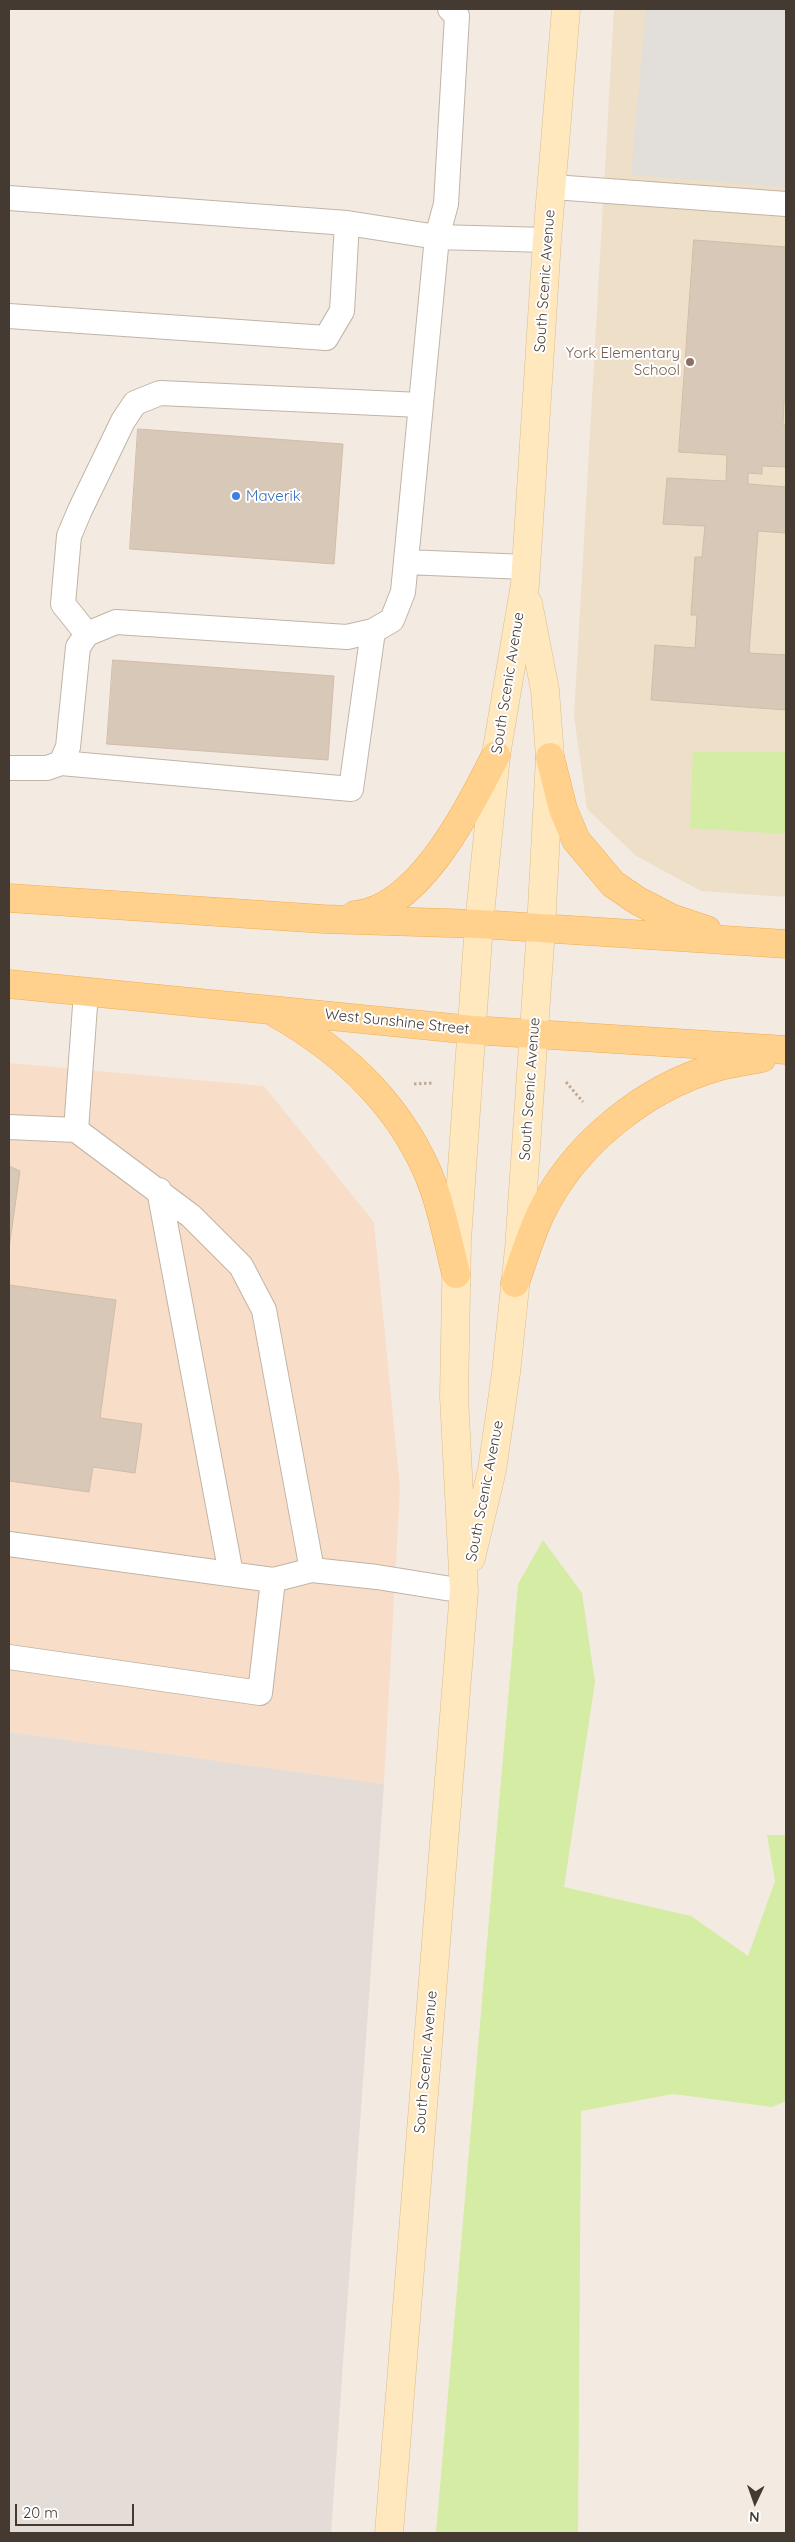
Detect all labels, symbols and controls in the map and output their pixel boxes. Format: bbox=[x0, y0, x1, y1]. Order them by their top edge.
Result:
street label: South Scenic Avenue bbox=[531, 209, 559, 353]
place label: York Elementary School bbox=[566, 344, 680, 379]
marker: York Elementary School bbox=[684, 356, 696, 368]
place label: Maverik bbox=[246, 487, 301, 505]
marker: Maverik bbox=[230, 490, 242, 502]
street label: South Scenic Avenue bbox=[488, 611, 528, 755]
street label: West Sunshine Street bbox=[324, 1005, 470, 1039]
street label: South Scenic Avenue bbox=[516, 1017, 544, 1161]
street label: South Scenic Avenue bbox=[462, 1419, 508, 1563]
street label: South Scenic Avenue bbox=[411, 1990, 441, 2134]
north arrow bbox=[730, 2477, 780, 2527]
scale bar bbox=[18, 2494, 136, 2526]
text: 20 m bbox=[23, 2503, 58, 2522]
text: N bbox=[749, 2508, 760, 2526]

